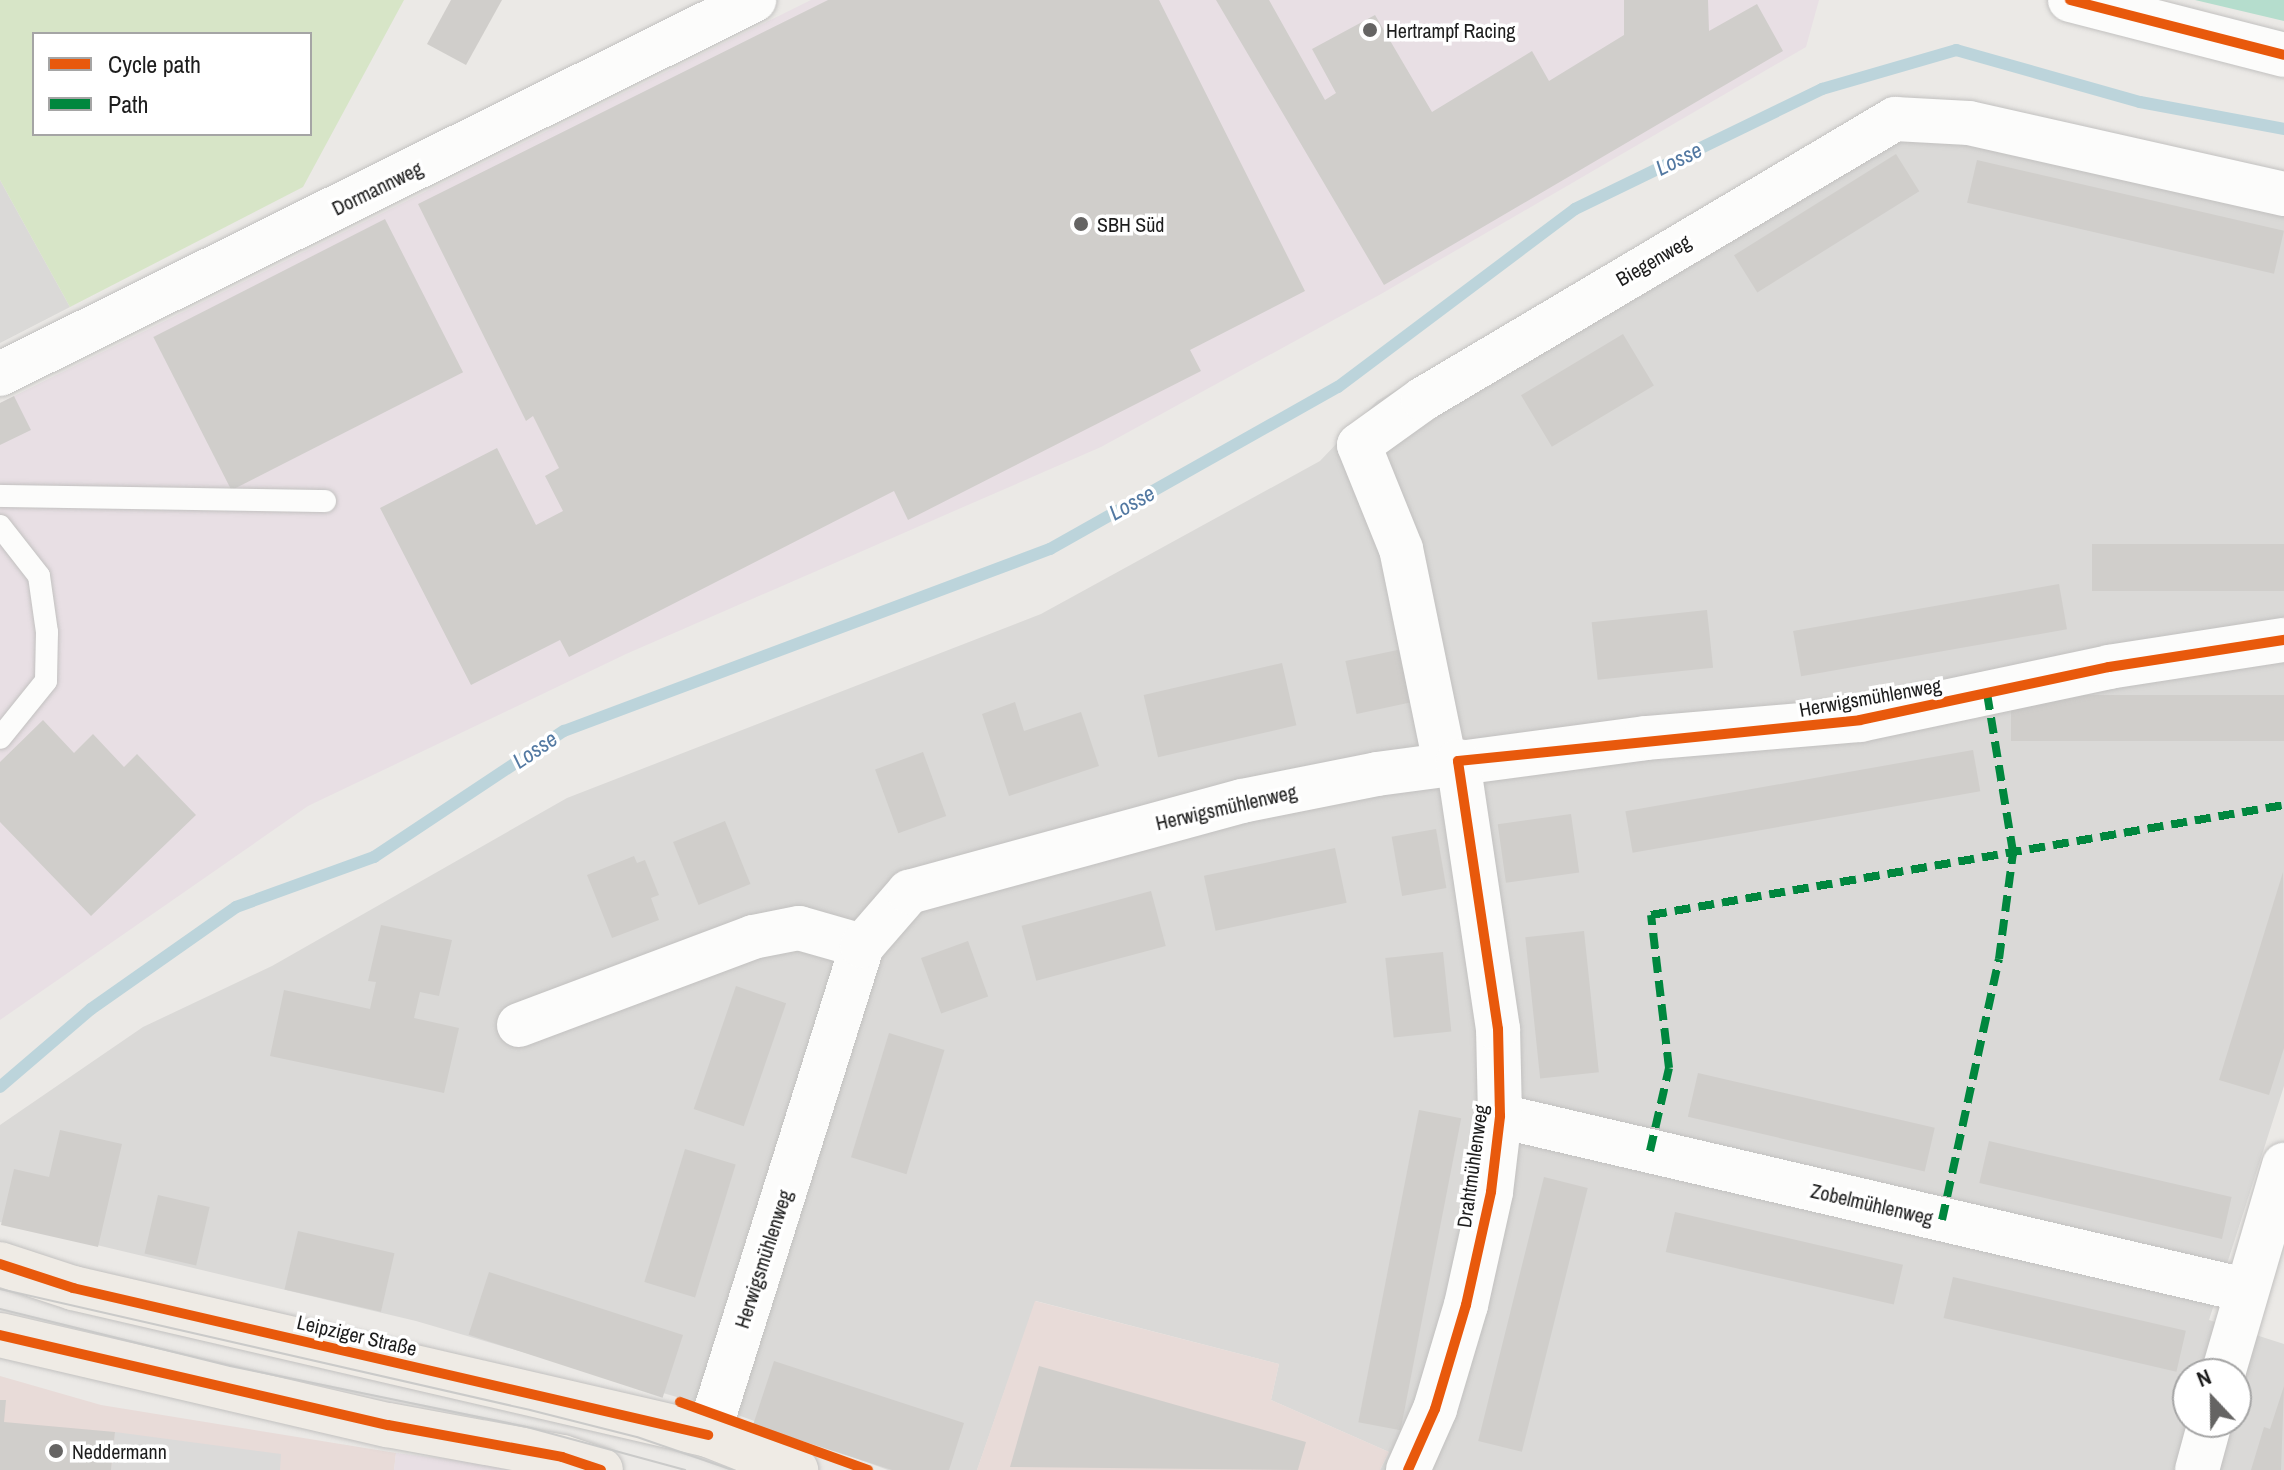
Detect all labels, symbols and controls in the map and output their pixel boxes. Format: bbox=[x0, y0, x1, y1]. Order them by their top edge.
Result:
place label: Hertrampf Racing bbox=[1386, 18, 1515, 42]
marker: Hertrampf Racing bbox=[1361, 21, 1379, 39]
legend bbox=[32, 32, 312, 136]
text: Cycle path bbox=[108, 48, 201, 80]
text: Path bbox=[108, 88, 149, 120]
water label: Losse bbox=[1652, 137, 1706, 181]
street label: Dormannweg bbox=[328, 156, 426, 220]
place label: SBH Süd bbox=[1097, 212, 1164, 236]
marker: SBH Süd bbox=[1072, 215, 1090, 233]
street label: Biegenweg bbox=[1611, 229, 1695, 291]
water label: Losse bbox=[1105, 480, 1159, 526]
street label: Herwigsmühlenweg bbox=[1797, 673, 1943, 721]
water label: Losse bbox=[508, 726, 562, 774]
street label: Herwigsmühlenweg bbox=[1153, 779, 1299, 835]
street label: Drahtmühlenweg bbox=[1451, 1103, 1493, 1229]
street label: Zobelmühlenweg bbox=[1808, 1178, 1936, 1230]
street label: Herwigsmühlenweg bbox=[729, 1187, 797, 1331]
street label: Leipziger Straße bbox=[295, 1310, 419, 1360]
north arrow bbox=[2172, 1358, 2252, 1438]
text: N bbox=[2192, 1361, 2215, 1394]
place label: Neddermann bbox=[72, 1439, 167, 1463]
marker: Neddermann bbox=[47, 1442, 65, 1460]

